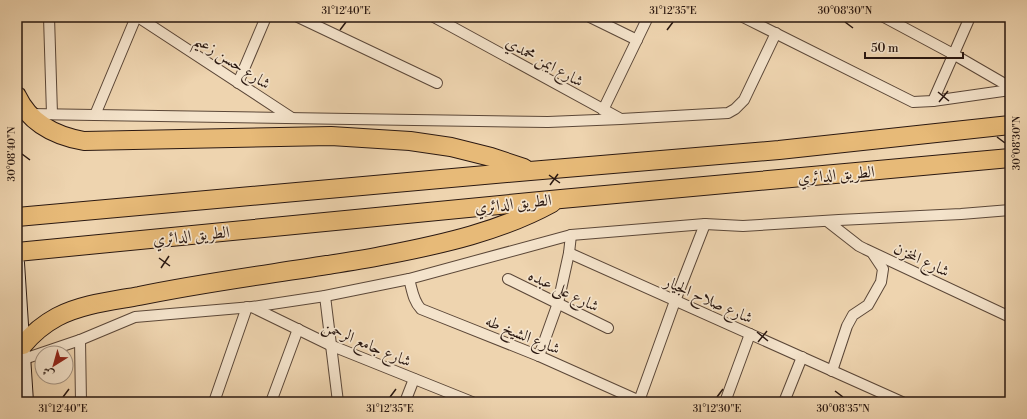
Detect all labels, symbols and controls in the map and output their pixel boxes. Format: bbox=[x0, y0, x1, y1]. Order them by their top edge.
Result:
text: 31°12'40"E bbox=[321, 5, 371, 17]
text: 31°12'35"E bbox=[649, 5, 697, 17]
text: 30°08'30"N bbox=[818, 5, 873, 17]
street label: شارع حسن زعيم bbox=[187, 30, 274, 99]
street label: شارع ايمن محمدي bbox=[501, 32, 587, 94]
scale bar bbox=[865, 34, 963, 60]
text: 50 m bbox=[871, 41, 899, 56]
text: 30°08'30"N bbox=[1011, 115, 1023, 170]
text: 30°08'40"N bbox=[6, 126, 18, 181]
street label: الطريق الدائري bbox=[797, 162, 876, 190]
street label: الطريق الدائري bbox=[474, 190, 553, 220]
street label: الطريق الدائري bbox=[152, 222, 231, 252]
street label: شارع المخزن bbox=[889, 238, 953, 284]
street label: شارع على عبده bbox=[524, 265, 602, 319]
street label: شارع صلاح الجيار bbox=[658, 271, 756, 332]
street label: شارع الشيخ طه bbox=[481, 311, 563, 363]
street label: شارع جامع الرحمن bbox=[317, 316, 414, 376]
north arrow bbox=[34, 345, 74, 385]
text: ش bbox=[40, 363, 57, 381]
text: 31°12'40"E bbox=[38, 403, 88, 415]
text: 31°12'35"E bbox=[366, 403, 414, 415]
text: 31°12'30"E bbox=[693, 403, 741, 415]
text: 30°08'35"N bbox=[816, 403, 870, 415]

